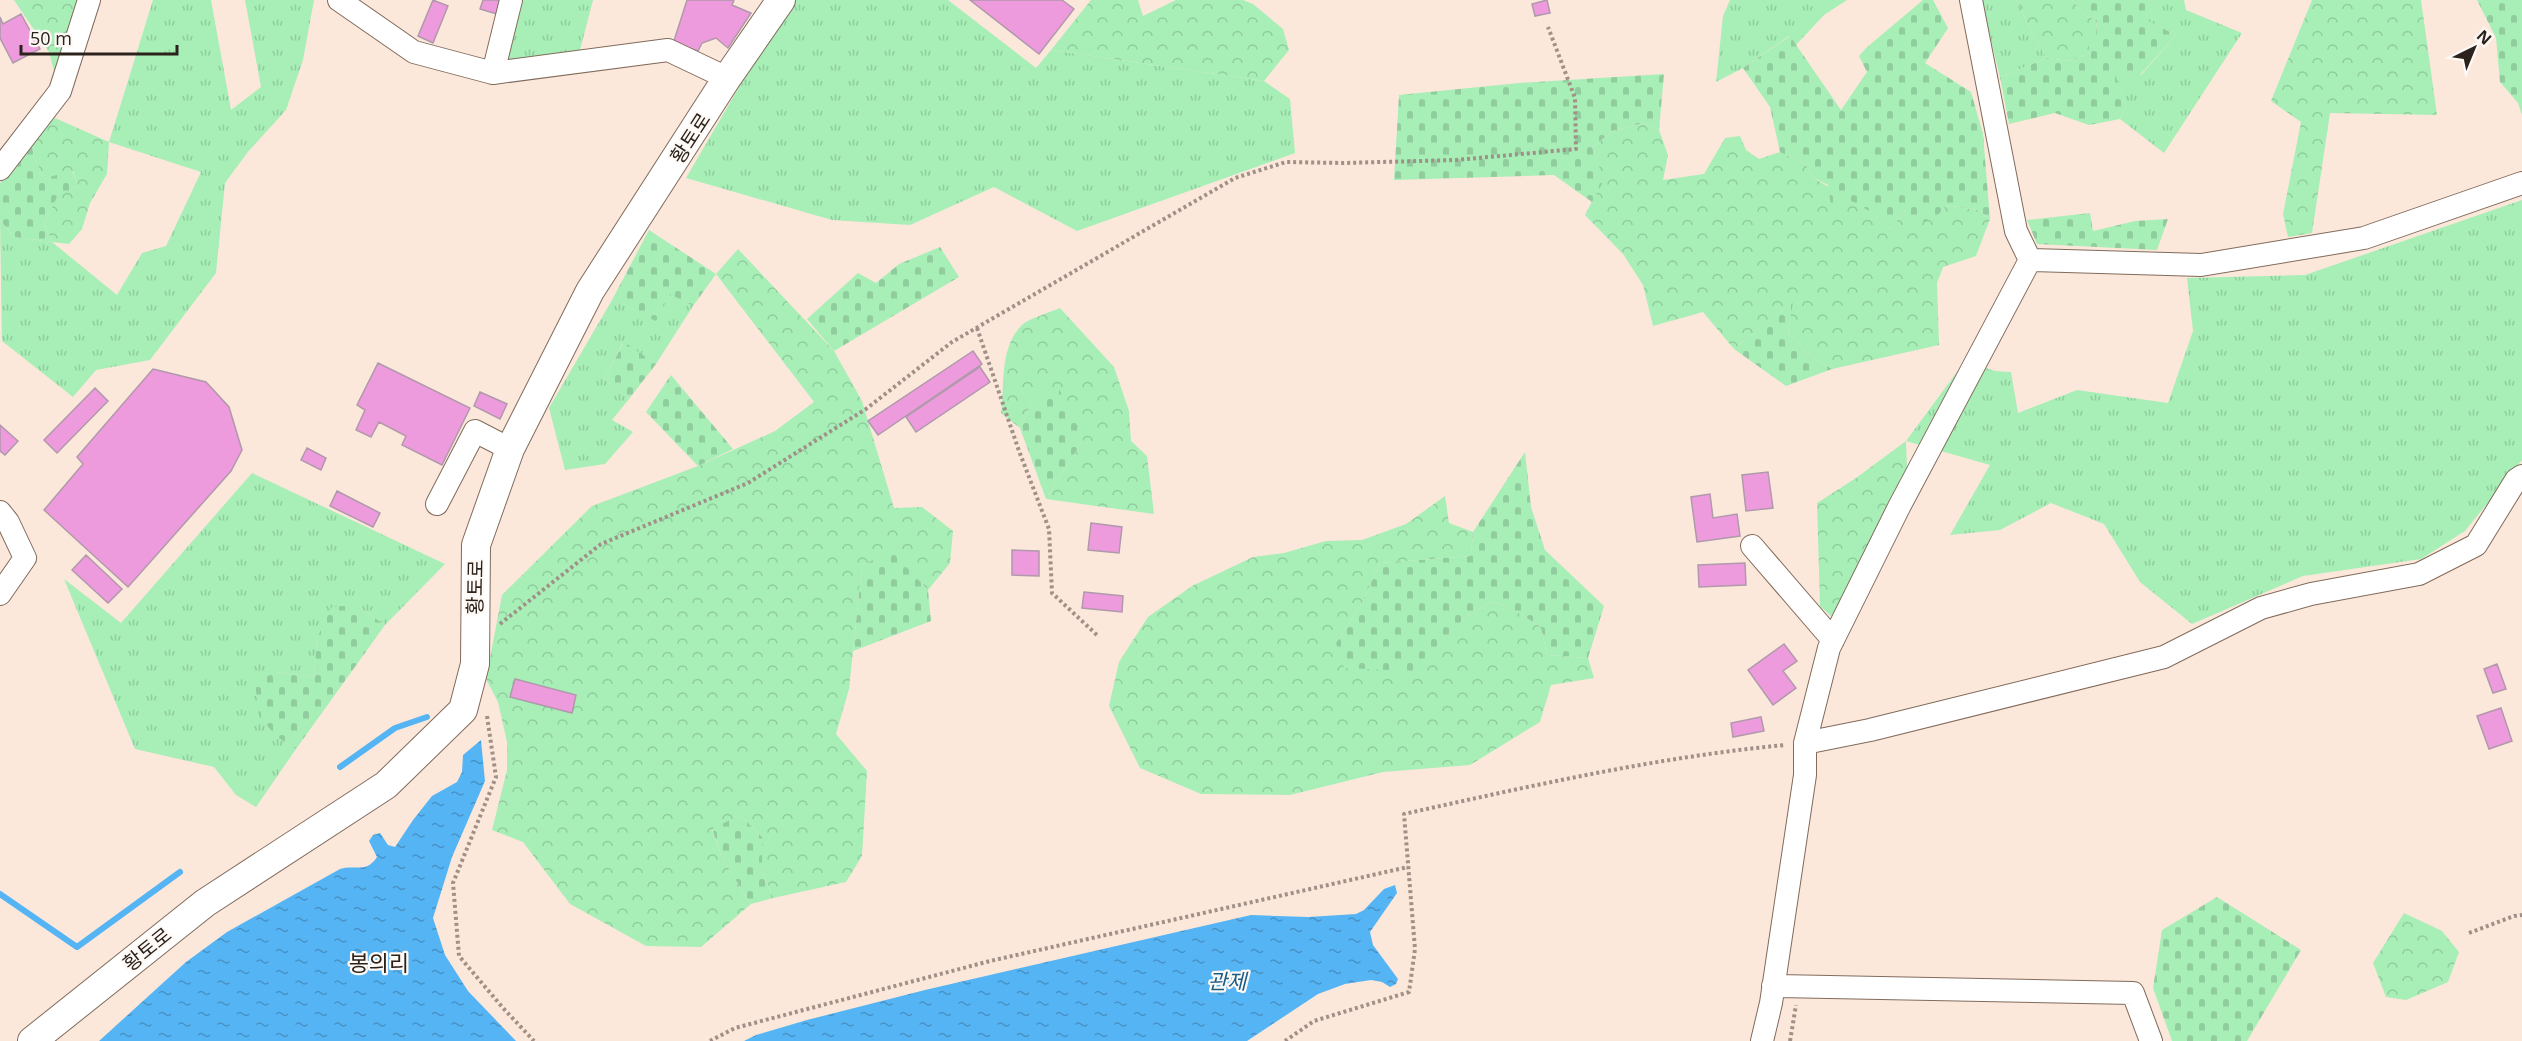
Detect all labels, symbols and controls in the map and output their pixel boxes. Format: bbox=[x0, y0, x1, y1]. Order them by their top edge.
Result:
scale bar bbox=[21, 18, 177, 56]
north arrow bbox=[2444, 18, 2504, 78]
text: N bbox=[2472, 25, 2496, 50]
text: 50 m bbox=[30, 26, 72, 50]
street label: 황토로 bbox=[664, 107, 716, 169]
street label: 황토로 bbox=[461, 559, 489, 615]
street label: 황토로 bbox=[117, 921, 177, 977]
district label: 봉의리 bbox=[349, 947, 409, 977]
water label: 관제 bbox=[1208, 967, 1249, 995]

